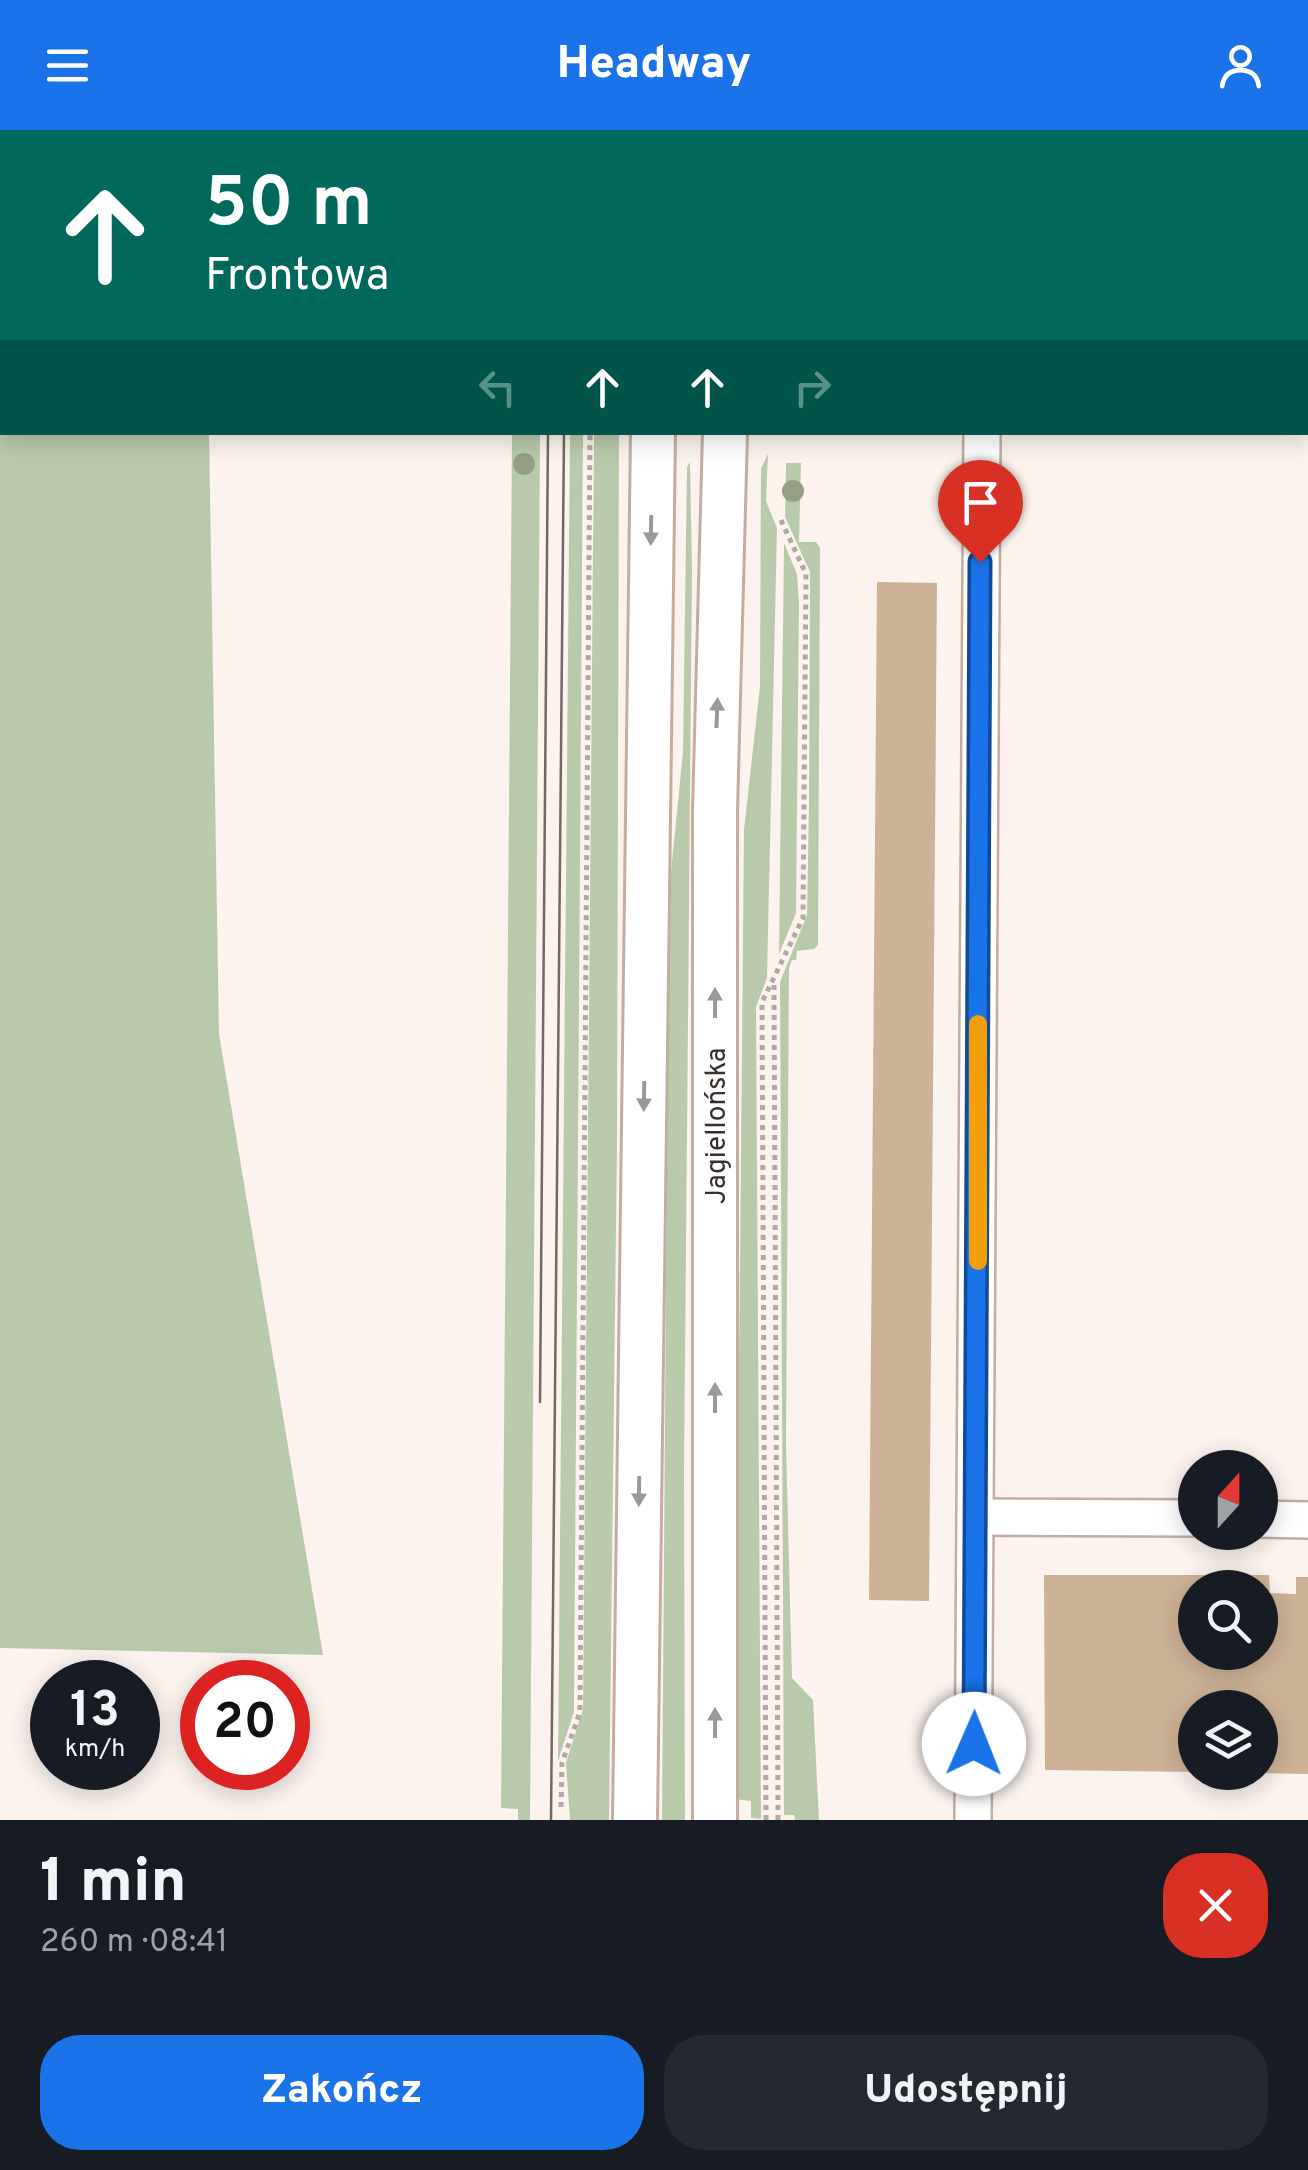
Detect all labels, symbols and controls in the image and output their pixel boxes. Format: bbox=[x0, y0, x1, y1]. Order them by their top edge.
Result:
text: Headway bbox=[557, 37, 751, 94]
icon: menu bbox=[40, 38, 95, 93]
icon: person bbox=[1213, 38, 1268, 93]
text: 50 m bbox=[205, 162, 372, 251]
icon: ahead bbox=[40, 170, 170, 300]
text: Frontowa bbox=[205, 249, 389, 306]
icon: left bbox=[470, 360, 525, 415]
icon: ahead bbox=[575, 360, 630, 415]
icon: ahead bbox=[680, 360, 735, 415]
icon: right bbox=[785, 360, 840, 415]
pin bbox=[938, 460, 1023, 563]
icon: arrive bbox=[953, 475, 1008, 530]
one-way arrow bbox=[643, 514, 659, 546]
one-way arrow bbox=[710, 697, 726, 729]
one-way arrow bbox=[707, 986, 723, 1018]
street label: Jagiellońska bbox=[700, 1048, 736, 1204]
one-way arrow bbox=[636, 1081, 652, 1113]
one-way arrow bbox=[707, 1381, 723, 1413]
north arrow bbox=[1178, 1450, 1278, 1550]
map controls bbox=[1178, 1450, 1278, 1790]
one-way arrow bbox=[631, 1476, 647, 1508]
button: search bbox=[1178, 1570, 1278, 1670]
speed limit sign: 20 bbox=[180, 1660, 310, 1790]
text: 13 bbox=[70, 1681, 120, 1744]
button: layers bbox=[1178, 1690, 1278, 1790]
position arrow bbox=[922, 1692, 1026, 1796]
one-way arrow bbox=[707, 1706, 723, 1738]
text: km/h bbox=[65, 1734, 125, 1766]
text: 1 min bbox=[40, 1847, 187, 1923]
button: close bbox=[1163, 1853, 1268, 1958]
text: 260 m · 08:41 bbox=[40, 1923, 228, 1963]
button: Zakończ bbox=[40, 2035, 644, 2150]
button: Udostępnij bbox=[664, 2035, 1268, 2150]

